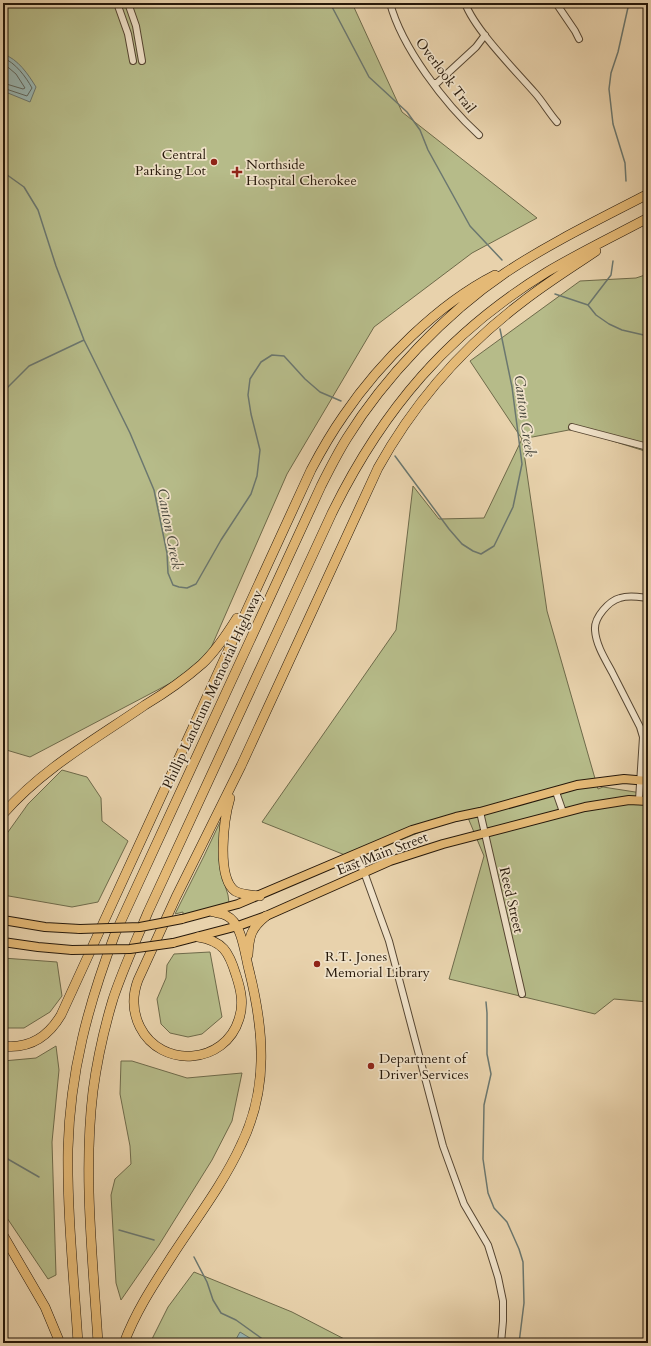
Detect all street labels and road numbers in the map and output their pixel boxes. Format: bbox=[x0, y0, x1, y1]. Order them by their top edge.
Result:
street label: Overlook Trail bbox=[411, 34, 480, 117]
street label: Phillip Landrum Memorial Highway bbox=[158, 586, 267, 792]
street label: East Main Street bbox=[334, 827, 431, 880]
street label: Reed Street bbox=[495, 865, 528, 936]

